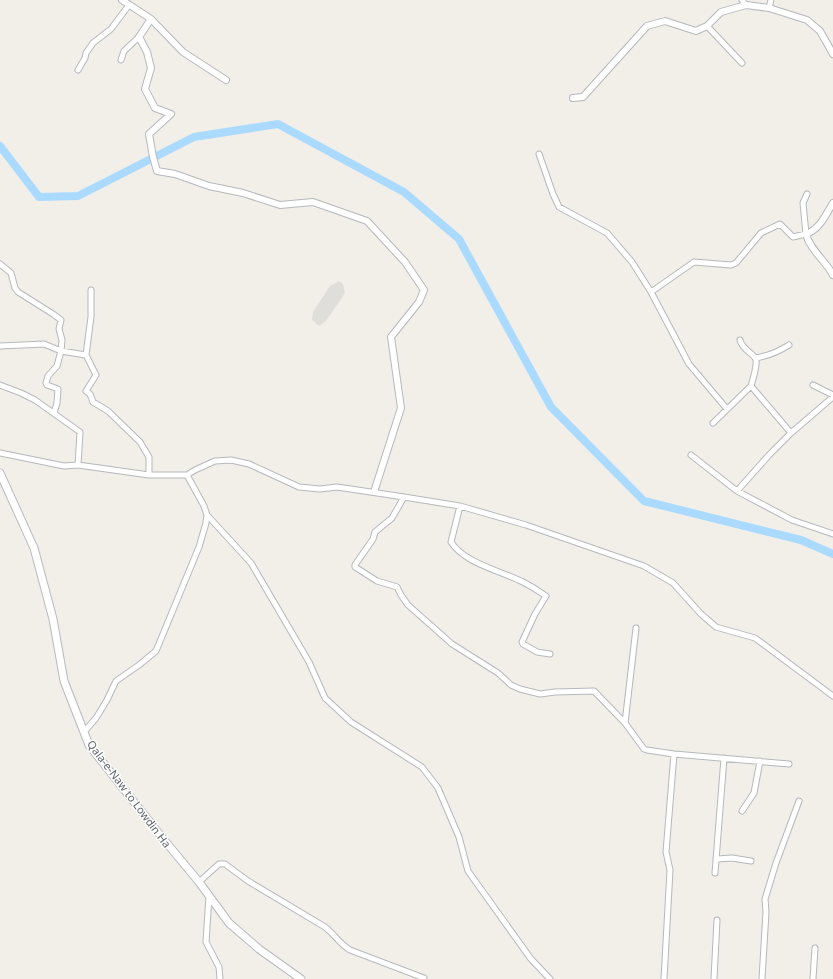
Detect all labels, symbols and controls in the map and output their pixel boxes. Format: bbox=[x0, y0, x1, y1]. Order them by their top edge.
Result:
street label: Qala-e-Naw to Lowdin Ha bbox=[84, 737, 175, 851]

